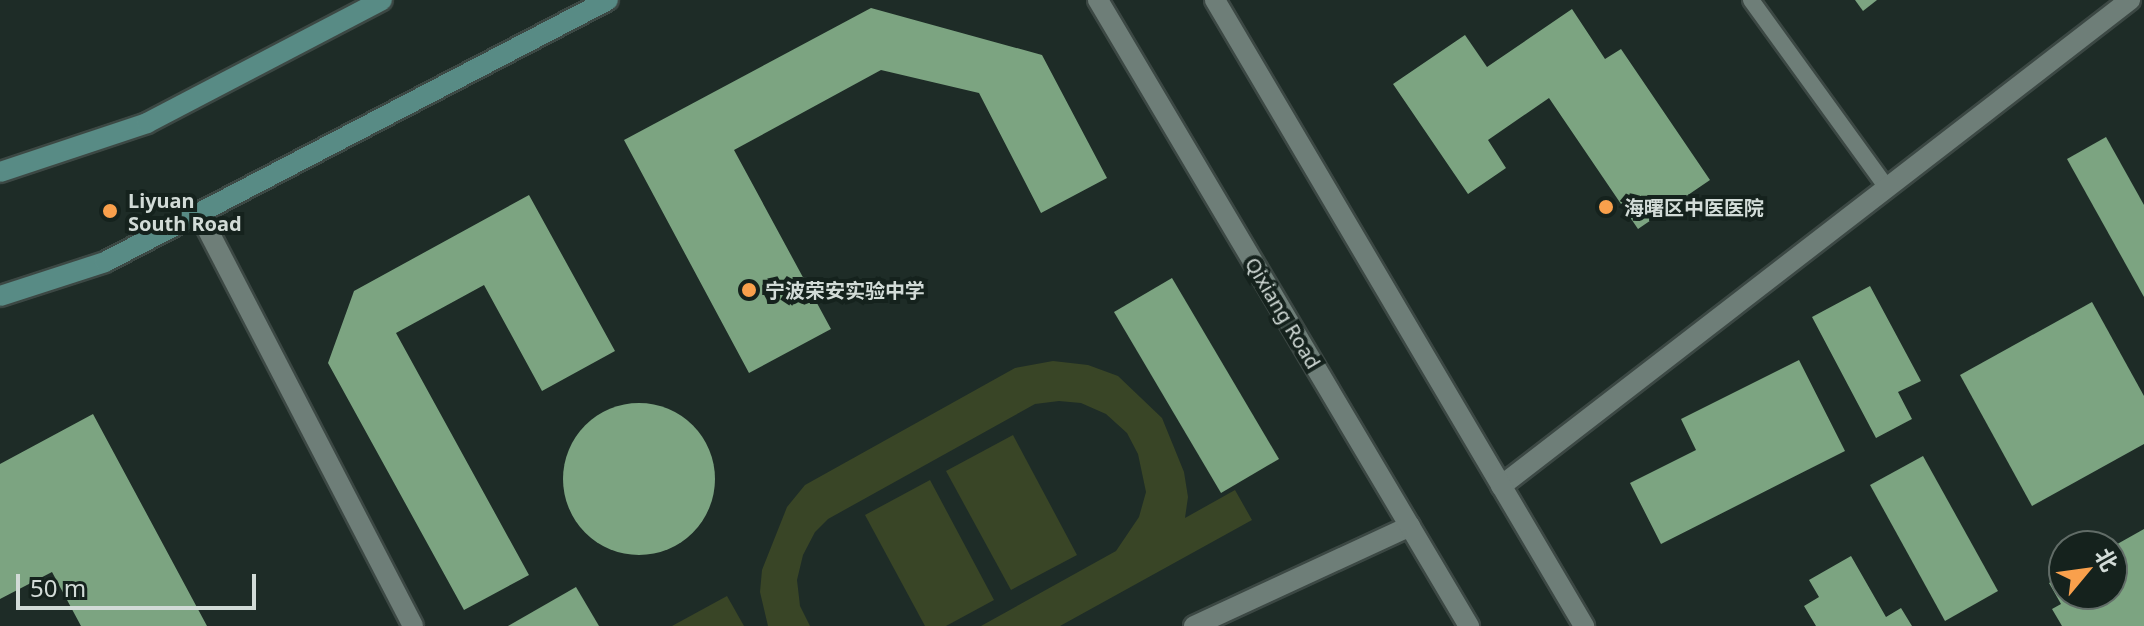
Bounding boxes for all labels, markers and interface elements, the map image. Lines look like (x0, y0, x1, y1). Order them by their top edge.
place label: Liyuan South Road (128, 188, 242, 235)
place label: 海曙区中医医院 (1624, 195, 1764, 219)
marker: 海曙区中医医院 (1595, 196, 1617, 218)
marker: Liyuan South Road (99, 200, 121, 222)
street label: Qixiang Road (1240, 253, 1326, 373)
place label: 宁波荣安实验中学 (765, 278, 925, 302)
marker: 宁波荣安实验中学 (740, 281, 758, 299)
north arrow (2048, 530, 2128, 610)
text: 北 (2089, 542, 2126, 576)
scale bar (20, 558, 260, 608)
text: 50 m (30, 571, 86, 604)

